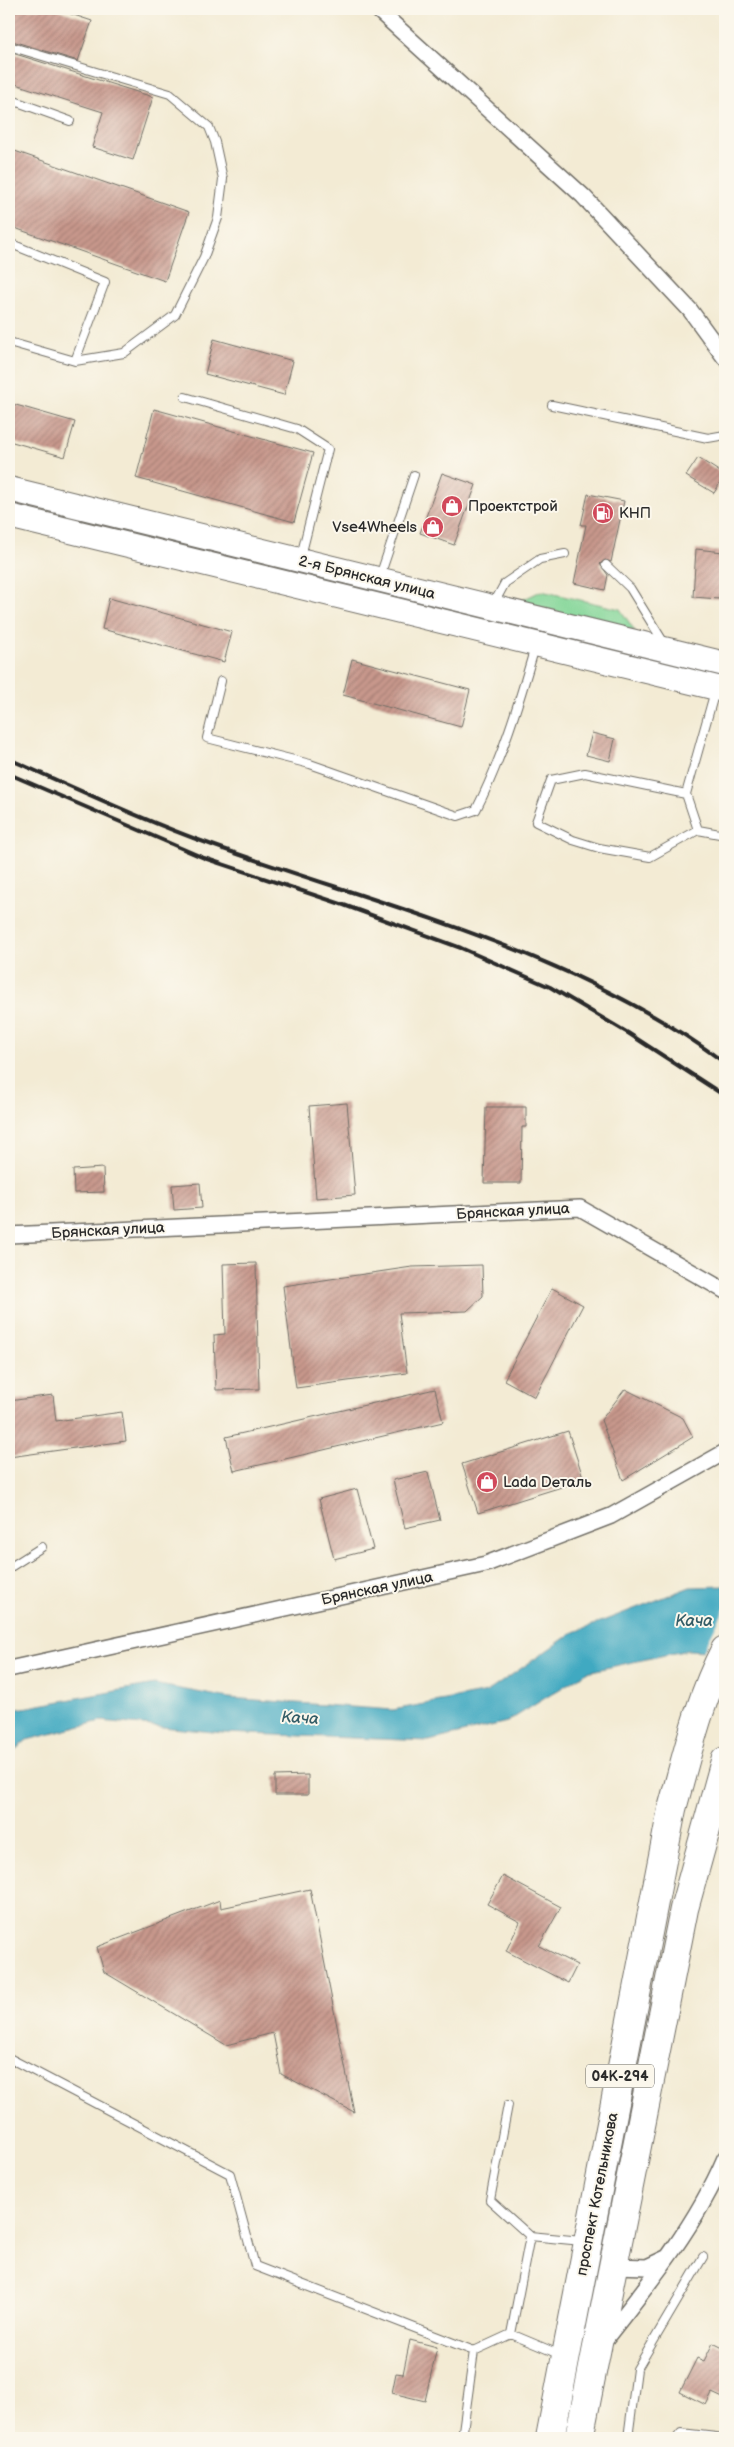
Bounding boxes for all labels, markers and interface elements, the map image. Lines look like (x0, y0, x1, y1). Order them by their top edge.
shop icon: Проектстрой (440, 494, 464, 518)
place label: Проектстрой (468, 497, 558, 516)
fuel station icon: КНП (591, 501, 615, 525)
place label: КНП (619, 504, 651, 523)
shop icon: Vse4Wheels (421, 515, 445, 539)
place label: Vse4Wheels (332, 518, 418, 537)
street label: 2-я Брянская улица (297, 551, 437, 604)
street label: Брянская улица (456, 1199, 570, 1224)
street label: Брянская улица (51, 1218, 165, 1243)
shop icon: Lada Dеталь (475, 1470, 499, 1494)
place label: Lada Dеталь (503, 1473, 592, 1492)
street label: Брянская улица (320, 1567, 435, 1610)
water label: Кача (675, 1612, 713, 1631)
water label: Кача (281, 1708, 319, 1729)
road number: 04К-294 (586, 2064, 654, 2088)
street label: проспект Котельникова (572, 2111, 623, 2277)

